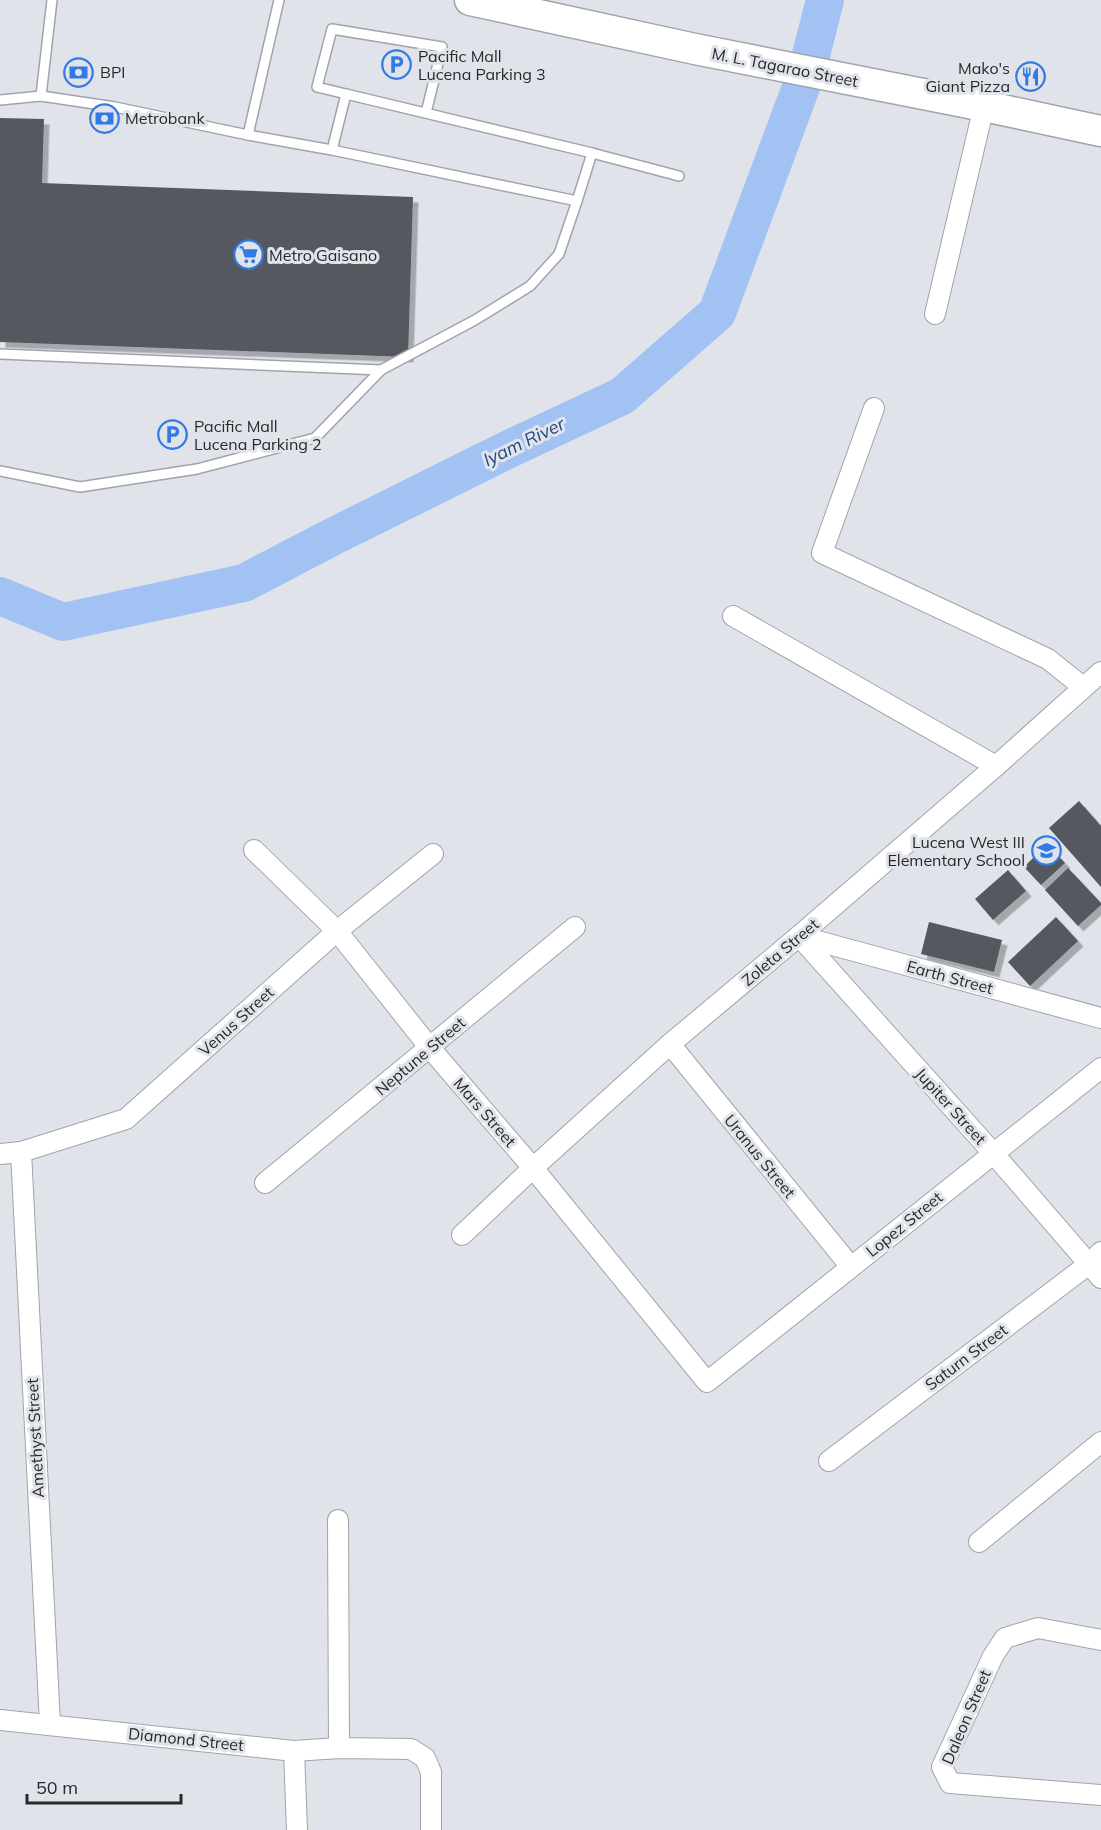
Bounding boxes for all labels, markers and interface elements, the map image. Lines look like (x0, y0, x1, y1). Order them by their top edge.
street label: M. L. Tagarao Street (710, 43, 860, 91)
place label: Pacific Mall Lucena Parking 3 (418, 46, 546, 84)
parking icon: Pacific Mall Lucena Parking 3 (381, 49, 413, 81)
bank icon: BPI (63, 56, 95, 88)
place label: Mako's Giant Pizza (925, 58, 1010, 96)
restaurant icon: Mako's Giant Pizza (1015, 61, 1047, 93)
place label: BPI (100, 62, 125, 82)
bank icon: Metrobank (88, 102, 120, 134)
place label: Metrobank (125, 108, 205, 128)
supermarket icon: Metro Gaisano (232, 239, 264, 271)
place label: Metro Gaisano (269, 245, 377, 265)
water label: Iyam River (479, 411, 570, 471)
place label: Pacific Mall Lucena Parking 2 (194, 416, 322, 454)
parking icon: Pacific Mall Lucena Parking 2 (157, 419, 189, 451)
place label: Lucena West III Elementary School (887, 832, 1025, 870)
school or university icon: Lucena West III Elementary School (1030, 835, 1062, 867)
street label: Zoleta Street (737, 914, 823, 990)
street label: Earth Street (905, 956, 996, 998)
street label: Venus Street (194, 982, 278, 1060)
street label: Neptune Street (371, 1012, 469, 1100)
street label: Jupiter Street (911, 1064, 991, 1149)
street label: Mars Street (449, 1073, 521, 1151)
street label: Uranus Street (720, 1110, 800, 1202)
street label: Lopez Street (862, 1187, 947, 1261)
street label: Saturn Street (921, 1319, 1011, 1394)
street label: Amethyst Street (22, 1377, 48, 1498)
street label: Daleon Street (937, 1666, 995, 1767)
street label: Diamond Street (127, 1723, 245, 1755)
scale bar (27, 1767, 182, 1805)
text: 50 m (36, 1776, 78, 1799)

